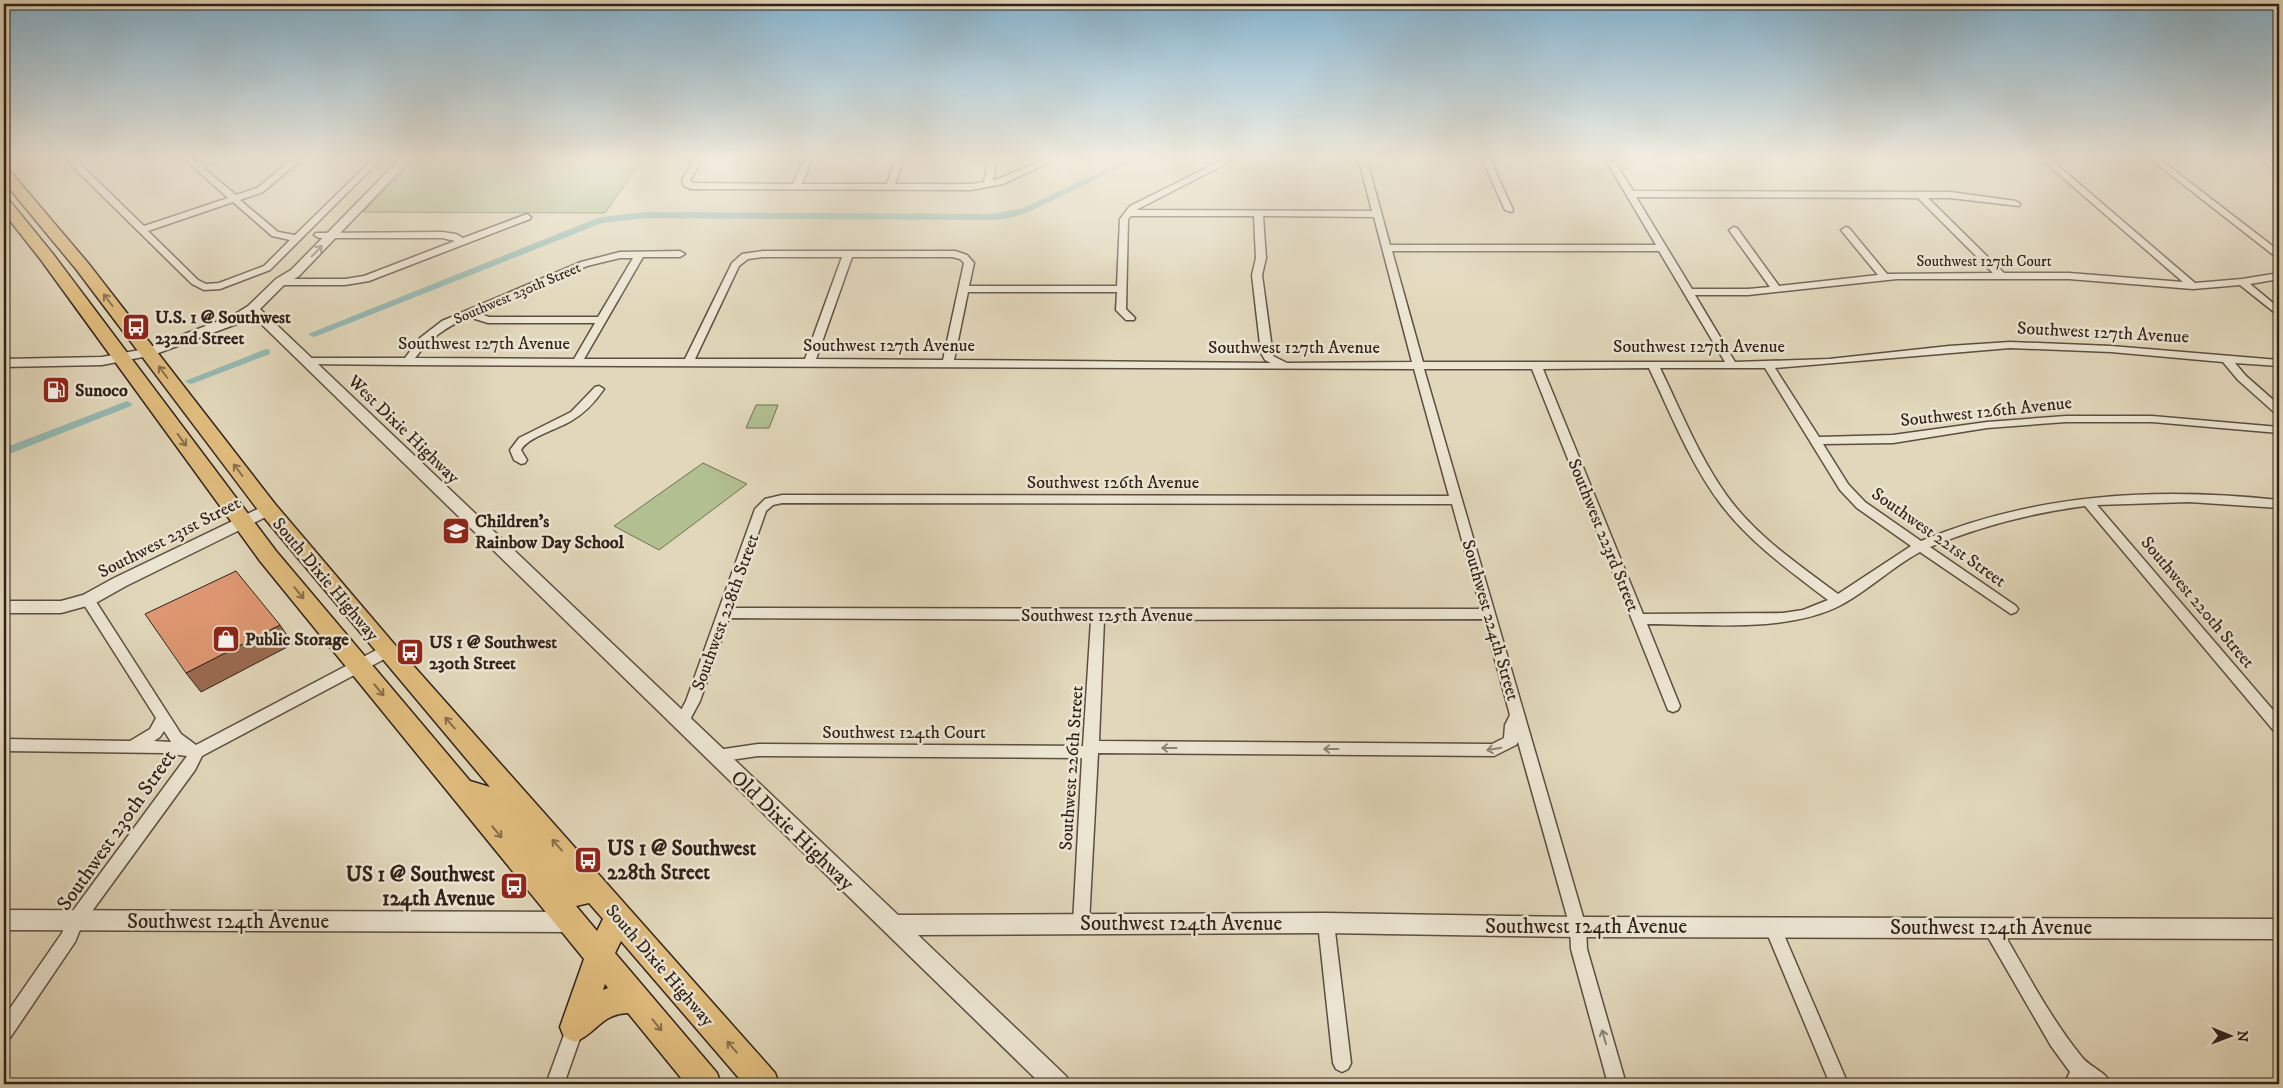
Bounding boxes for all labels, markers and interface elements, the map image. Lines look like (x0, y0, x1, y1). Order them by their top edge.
one-way arrow (311, 245, 323, 257)
street label: Southwest 127th Court (1917, 252, 2052, 271)
street label: Southwest 230th Street (451, 258, 584, 329)
one-way arrow (102, 294, 113, 307)
place label: U.S. 1 @ Southwest 232nd Street (155, 307, 291, 350)
bus stop icon: U.S. 1 @ Southwest 232nd Street (121, 312, 151, 342)
street label: Southwest 127th Avenue (2016, 318, 2189, 348)
street label: Southwest 127th Avenue (398, 333, 570, 355)
street label: Southwest 127th Avenue (803, 335, 975, 357)
street label: Southwest 127th Avenue (1613, 336, 1785, 358)
street label: Southwest 127th Avenue (1208, 337, 1380, 359)
one-way arrow (157, 366, 168, 379)
street label: West Dixie Highway (342, 370, 464, 489)
fuel station icon: Sunoco (41, 375, 71, 405)
place label: Sunoco (75, 380, 128, 402)
street label: Southwest 126th Avenue (1899, 392, 2073, 432)
one-way arrow (176, 433, 187, 446)
street label: Southwest 223rd Street (1562, 456, 1644, 615)
one-way arrow (233, 463, 243, 477)
street label: Southwest 126th Avenue (1027, 472, 1199, 494)
street label: Southwest 221st Street (1867, 483, 2010, 593)
street label: Southwest 231st Street (95, 492, 245, 583)
place label: Children's Rainbow Day School (475, 511, 625, 554)
street label: South Dixie Highway (267, 513, 384, 646)
school or university icon: Children's Rainbow Day School (441, 516, 471, 546)
street label: Southwest 228th Street (687, 531, 765, 694)
street label: Southwest 220th Street (2136, 532, 2259, 673)
street label: Southwest 224th Street (1457, 537, 1524, 703)
one-way arrow (293, 586, 304, 599)
street label: Southwest 125th Avenue (1021, 605, 1193, 627)
shop icon: Public Storage (211, 624, 241, 654)
place label: Public Storage (245, 629, 349, 651)
place label: US 1 @ Southwest 230th Street (429, 632, 557, 675)
bus stop icon: US 1 @ Southwest 230th Street (395, 637, 425, 667)
one-way arrow (373, 683, 384, 696)
street label: Southwest 226th Street (1055, 685, 1089, 851)
one-way arrow (445, 717, 456, 730)
street label: Southwest 124th Court (822, 722, 986, 744)
one-way arrow (1161, 743, 1178, 753)
one-way arrow (1324, 744, 1340, 754)
one-way arrow (1486, 744, 1502, 754)
street label: Southwest 230th Street (51, 745, 182, 916)
street label: Old Dixie Highway (725, 765, 860, 897)
one-way arrow (492, 825, 503, 838)
place label: US 1 @ Southwest 228th Street (607, 836, 756, 886)
one-way arrow (551, 839, 562, 852)
bus stop icon: US 1 @ Southwest 228th Street (573, 845, 603, 875)
place label: US 1 @ Southwest 124th Avenue (346, 862, 495, 912)
bus stop icon: US 1 @ Southwest 124th Avenue (499, 871, 529, 901)
street label: South Dixie Highway (600, 900, 718, 1031)
street label: Southwest 124th Avenue (127, 909, 329, 935)
street label: Southwest 124th Avenue (1080, 911, 1282, 937)
street label: Southwest 124th Avenue (1485, 914, 1687, 940)
street label: Southwest 124th Avenue (1890, 915, 2092, 941)
north arrow (2206, 1010, 2256, 1060)
one-way arrow (651, 1018, 662, 1031)
one-way arrow (1598, 1030, 1608, 1046)
text: N (2233, 1030, 2251, 1043)
one-way arrow (726, 1041, 738, 1054)

